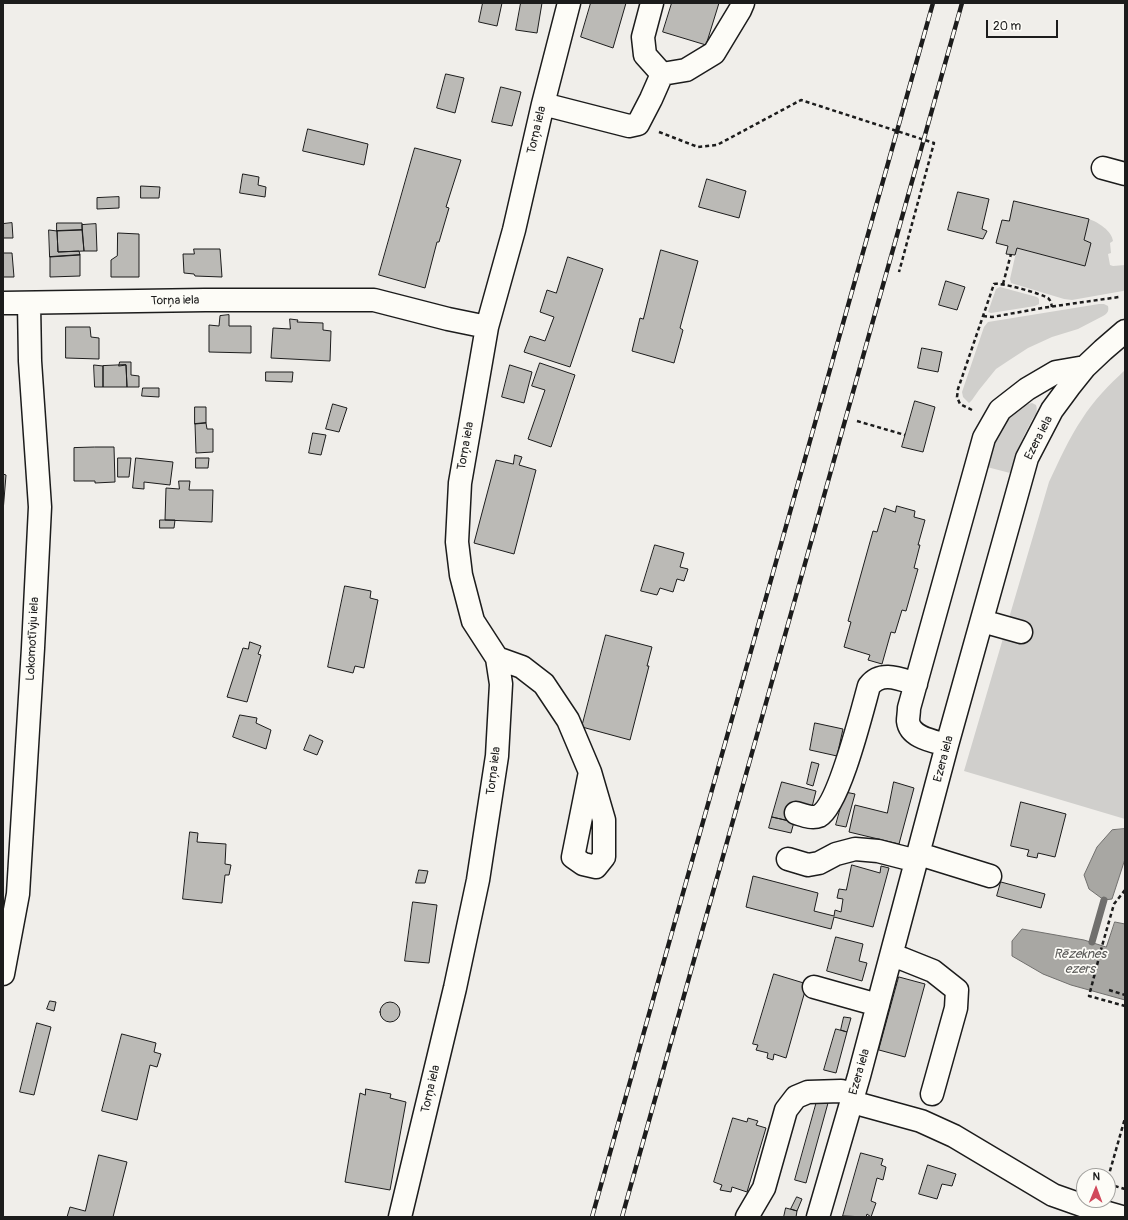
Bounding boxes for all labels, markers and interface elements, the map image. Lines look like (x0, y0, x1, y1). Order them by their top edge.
scale bar (988, 12, 1060, 38)
text: 20 m (993, 19, 1021, 34)
street label: Torņa iela (525, 105, 549, 155)
street label: Torņa iela (151, 293, 199, 309)
street label: Ezera iela (1022, 414, 1056, 462)
street label: Torņa iela (455, 421, 477, 471)
street label: Lokomotīvju iela (24, 597, 42, 681)
street label: Ezera iela (931, 734, 957, 784)
street label: Torņa iela (484, 746, 504, 796)
water label: Rēzeknes ezers (1054, 947, 1106, 978)
street label: Ezera iela (847, 1047, 873, 1097)
street label: Torņa iela (419, 1064, 443, 1114)
north arrow (1076, 1168, 1116, 1208)
text: N (1092, 1170, 1100, 1183)

